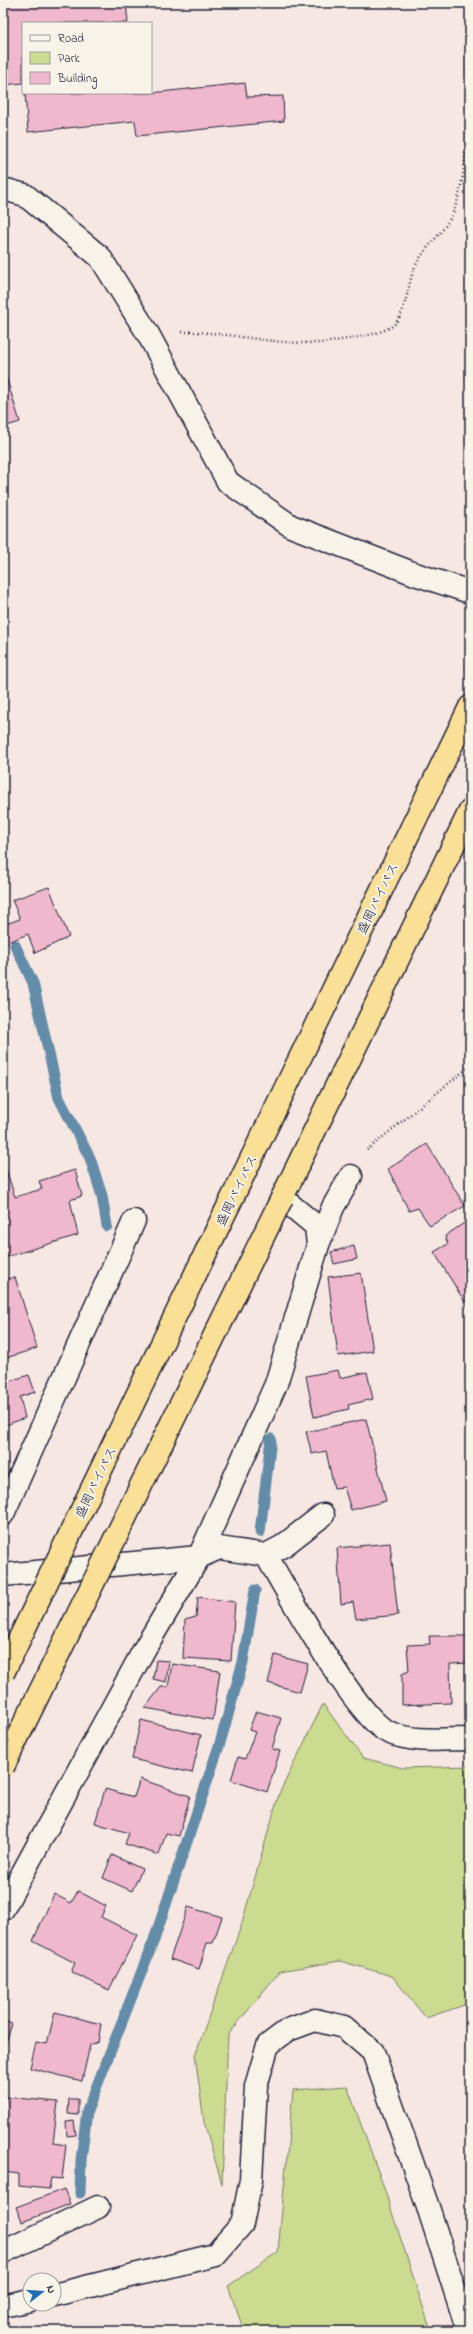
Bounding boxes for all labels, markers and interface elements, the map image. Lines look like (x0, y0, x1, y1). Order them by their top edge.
legend (22, 22, 152, 94)
text: Road (58, 30, 84, 48)
text: Park (58, 50, 80, 68)
text: Building (57, 70, 97, 89)
street label: 盛岡バイパス (353, 860, 404, 938)
street label: 盛岡バイパス (212, 1152, 263, 1230)
street label: 盛岡バイパス (71, 1444, 122, 1522)
north arrow (22, 2272, 62, 2312)
text: N (42, 2283, 59, 2295)

